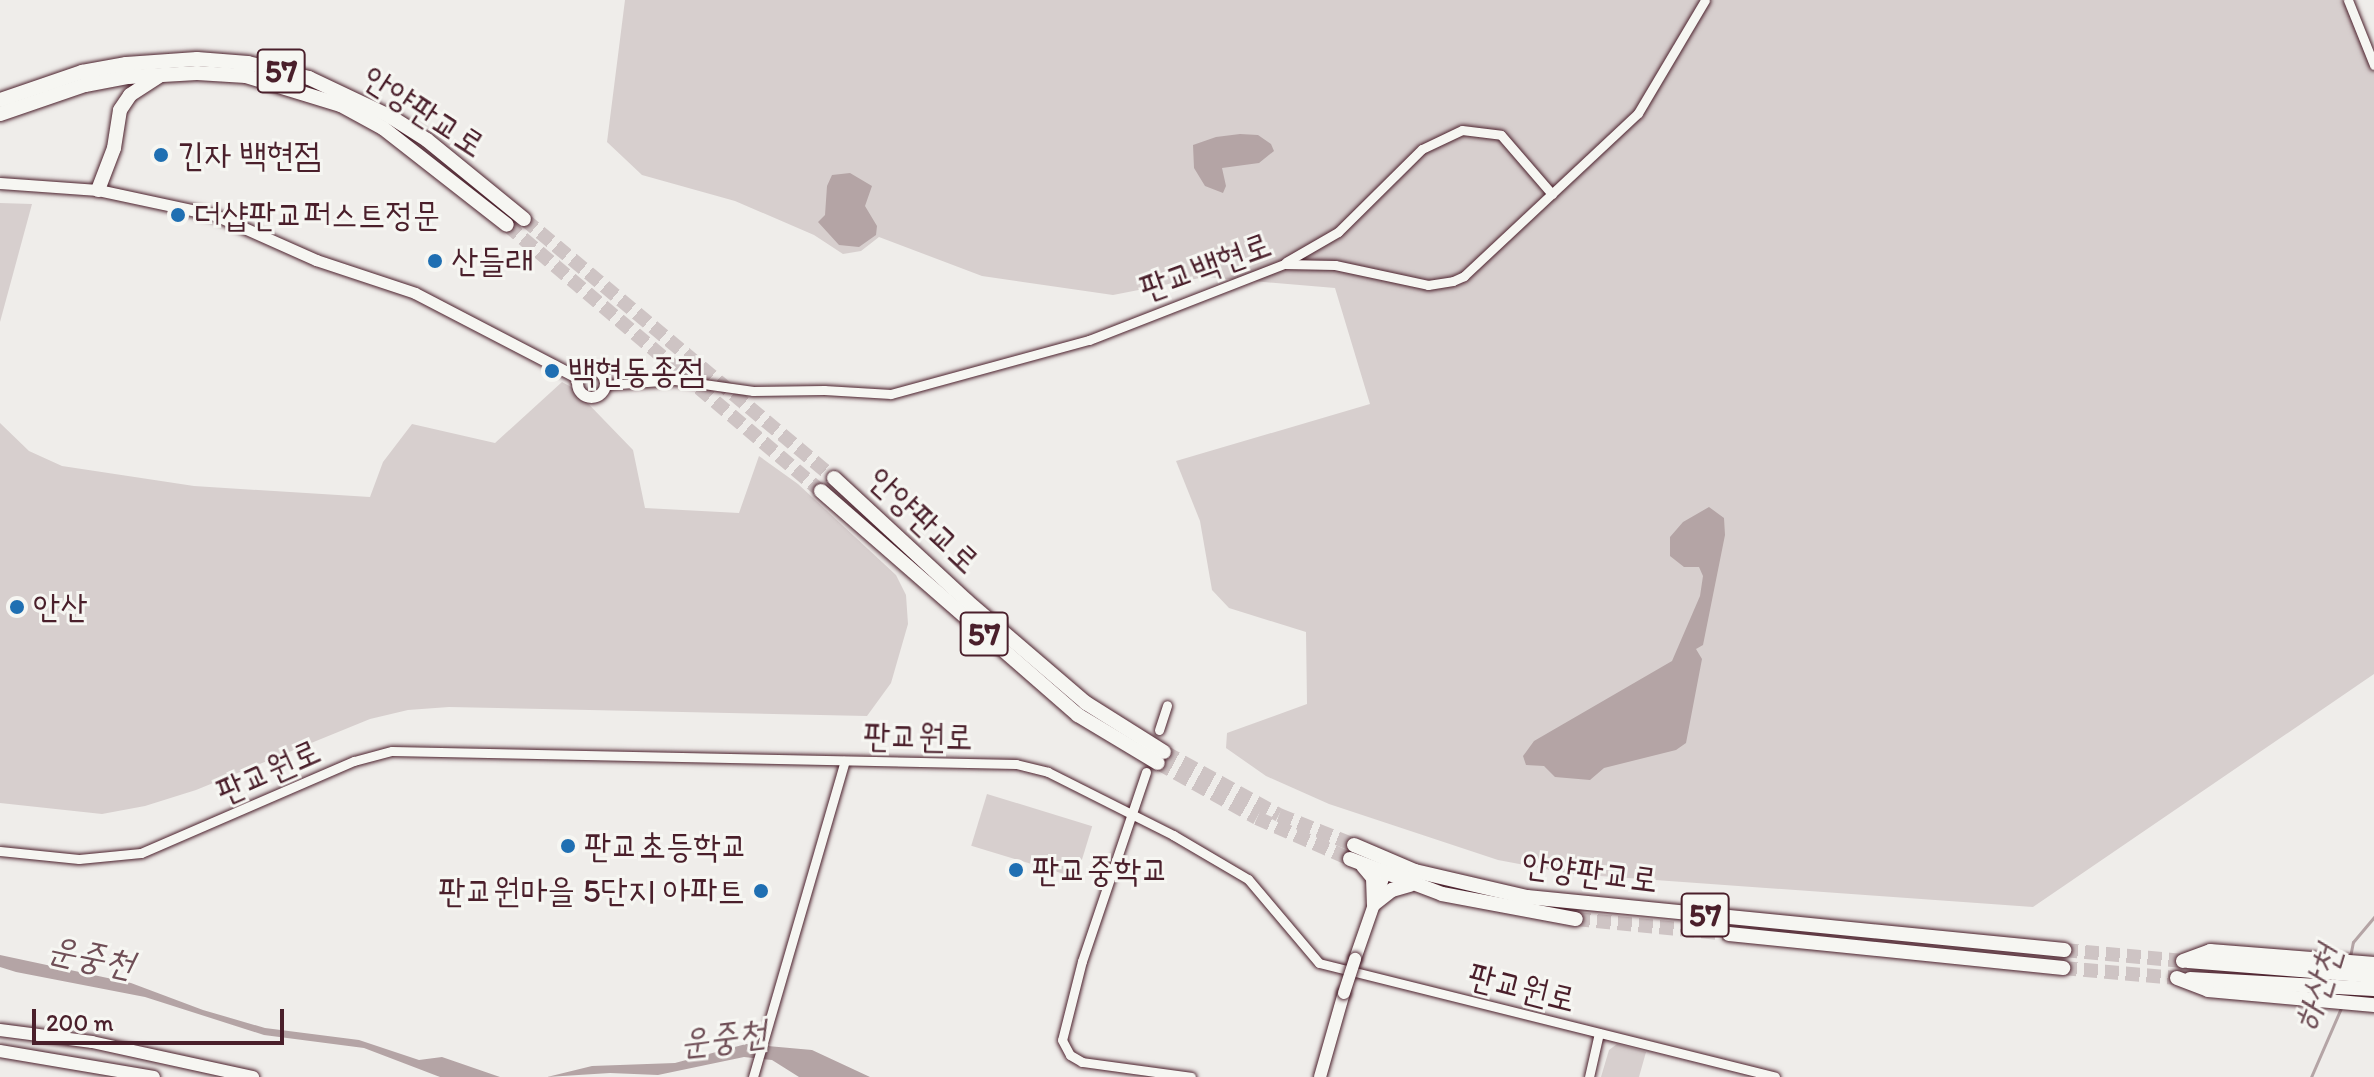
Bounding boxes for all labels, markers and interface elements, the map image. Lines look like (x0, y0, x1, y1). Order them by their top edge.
road number: 57 (255, 43, 307, 99)
street label: 안양판교로 (356, 57, 492, 165)
place label: 긴자 백현점 (177, 135, 321, 175)
marker: 긴자 백현점 (152, 146, 170, 164)
place label: 더샵판교퍼스트정문 (194, 195, 440, 235)
marker: 더샵판교퍼스트정문 (169, 206, 187, 224)
street label: 판교백현로 (1134, 223, 1276, 309)
place label: 산들래 (451, 241, 533, 281)
marker: 산들래 (426, 252, 444, 270)
place label: 백현동종점 (568, 351, 705, 391)
marker: 백현동종점 (543, 362, 561, 380)
street label: 안양판교로 (860, 458, 988, 582)
place label: 안산 (33, 587, 88, 627)
marker: 안산 (8, 598, 26, 616)
road number: 57 (958, 606, 1010, 662)
street label: 판교원로 (863, 715, 973, 757)
street label: 판교원로 (210, 730, 326, 812)
place label: 판교초등학교 (584, 826, 748, 866)
marker: 판교초등학교 (559, 837, 577, 855)
street label: 안양판교로 (1520, 843, 1660, 901)
place label: 판교중학교 (1032, 850, 1169, 890)
marker: 판교중학교 (1007, 861, 1025, 879)
place label: 판교원마을 5단지 아파트 (438, 871, 745, 911)
marker: 판교원마을 5단지 아파트 (752, 882, 770, 900)
road number: 57 (1679, 887, 1731, 943)
water label: 운중천 (44, 926, 138, 986)
water label: 하산천 (2284, 940, 2350, 1036)
street label: 판교원로 (1464, 954, 1580, 1020)
scale bar (36, 993, 288, 1043)
text: 200 m (46, 1008, 114, 1037)
water label: 운중천 (677, 1010, 769, 1064)

